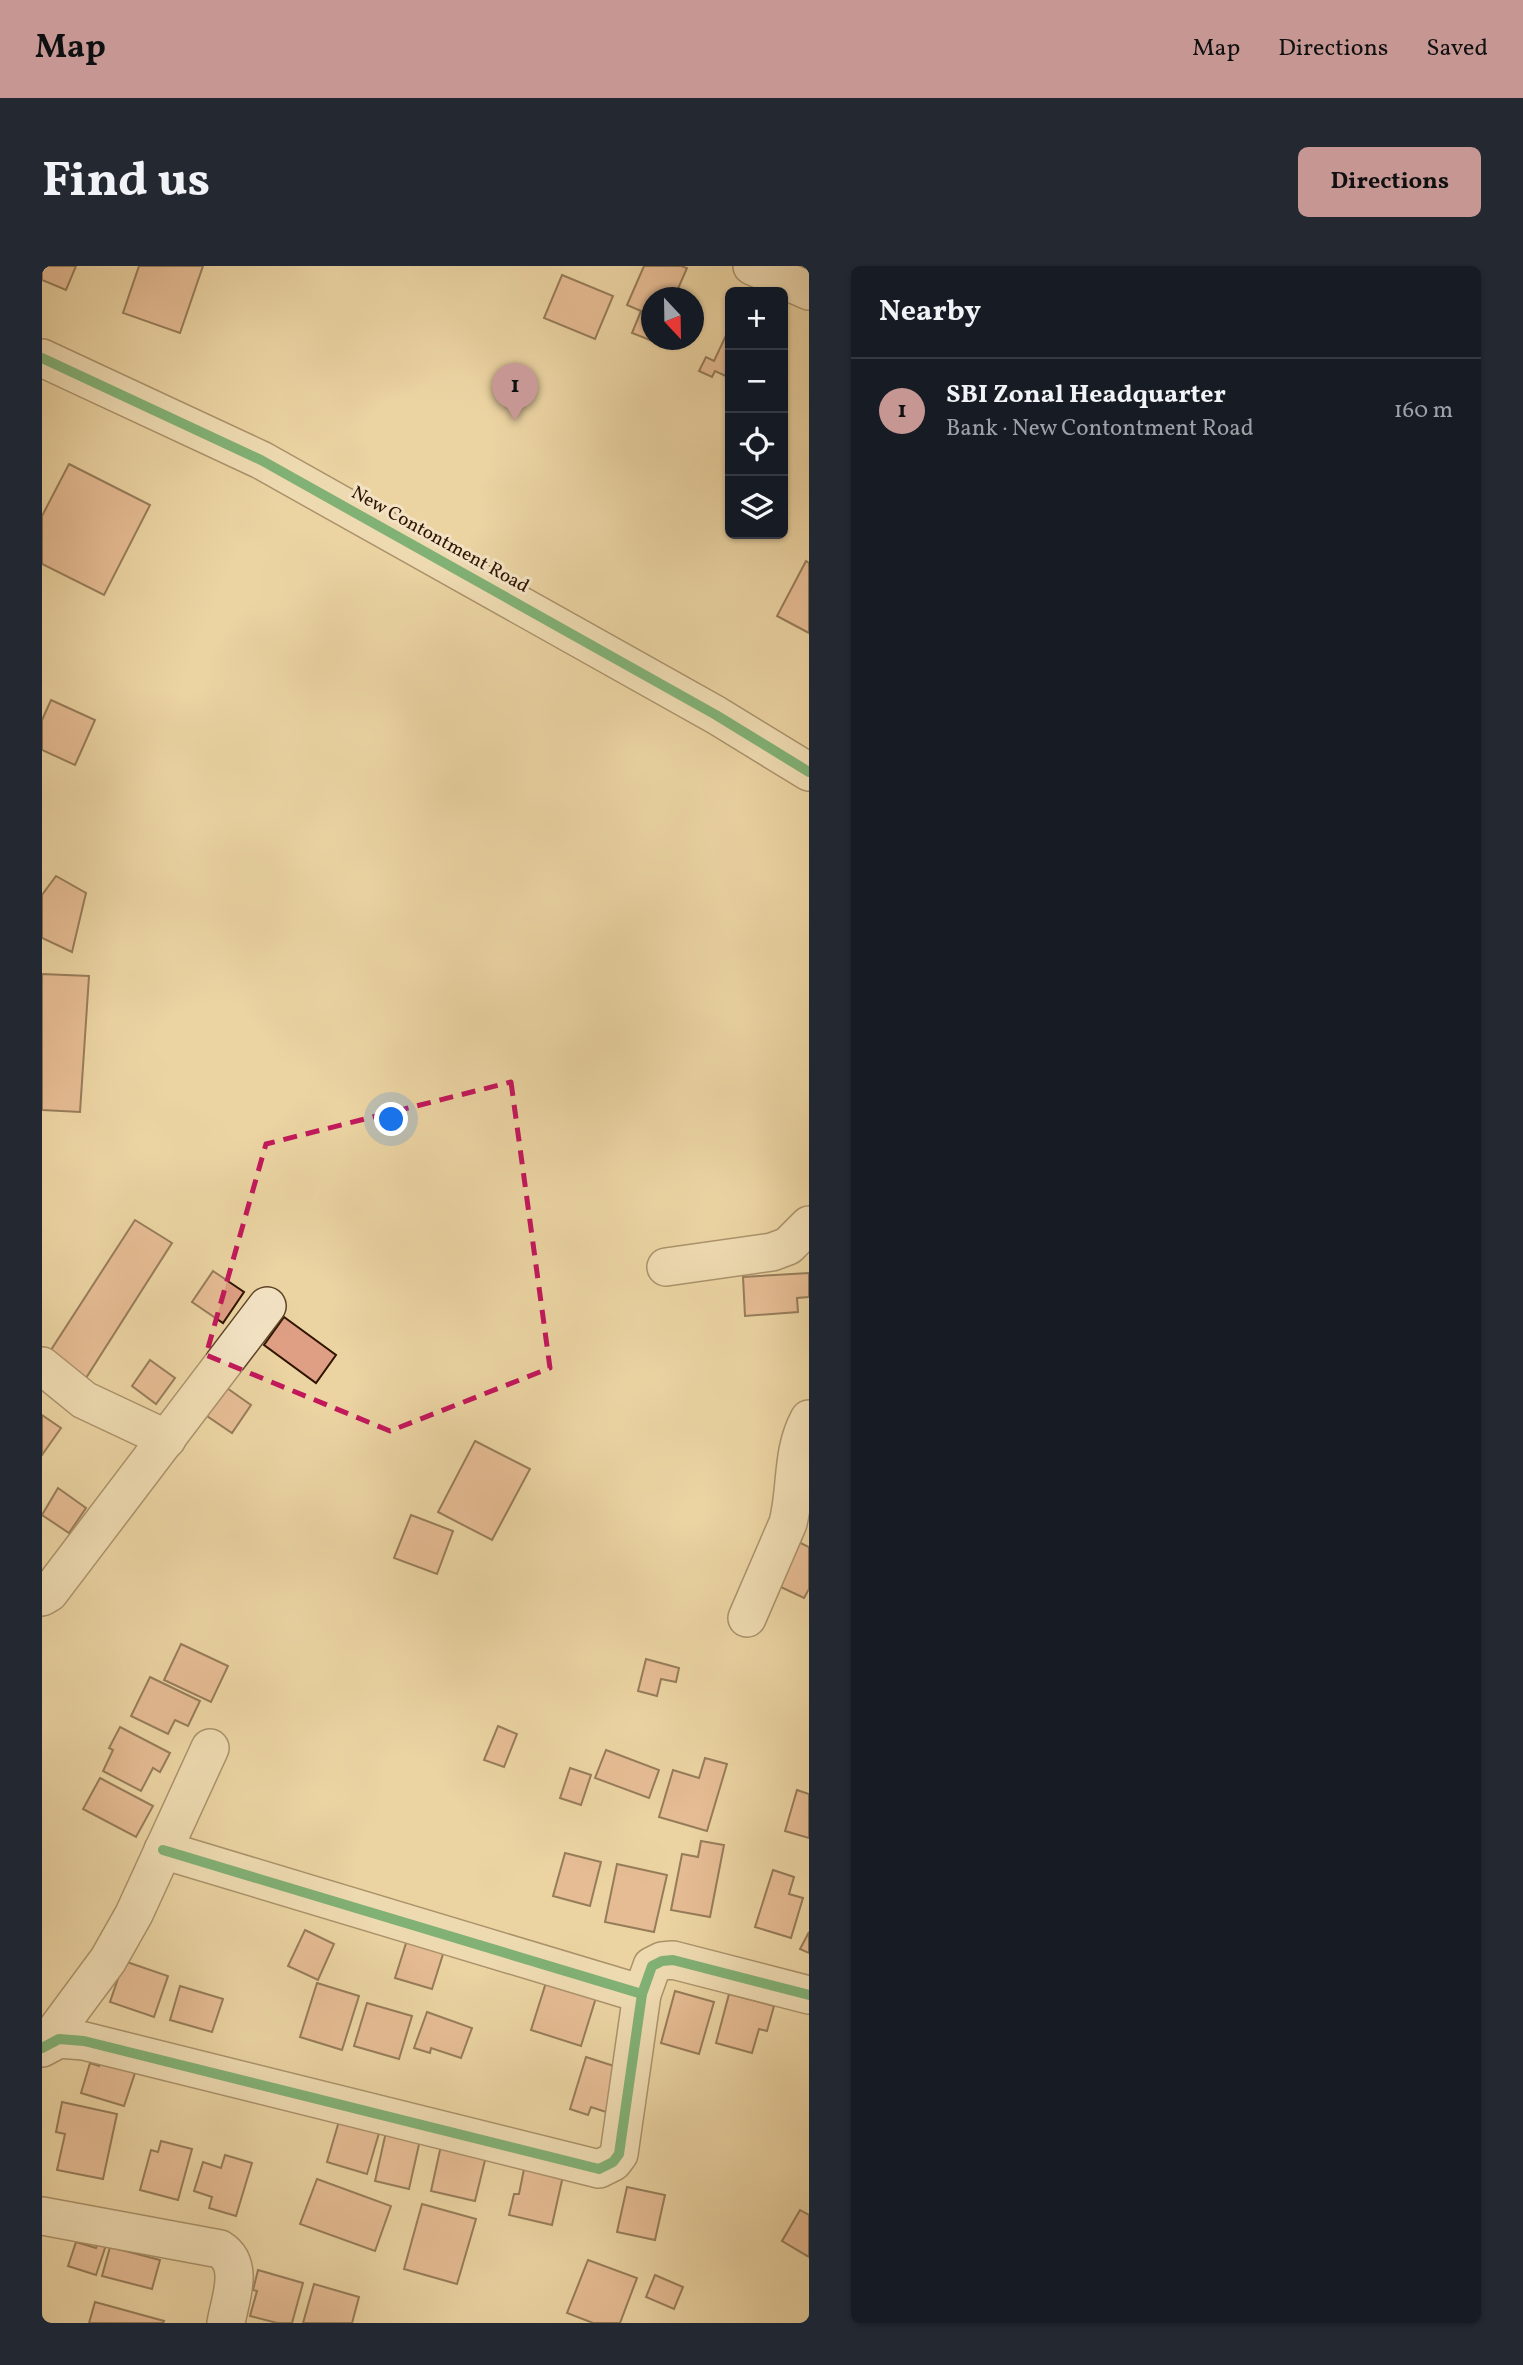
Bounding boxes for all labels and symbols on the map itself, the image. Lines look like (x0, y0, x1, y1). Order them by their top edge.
north arrow (641, 287, 704, 350)
pin: 1 (492, 363, 538, 421)
street label: New Contontment Road (346, 480, 534, 600)
your location (374, 1102, 408, 1136)

